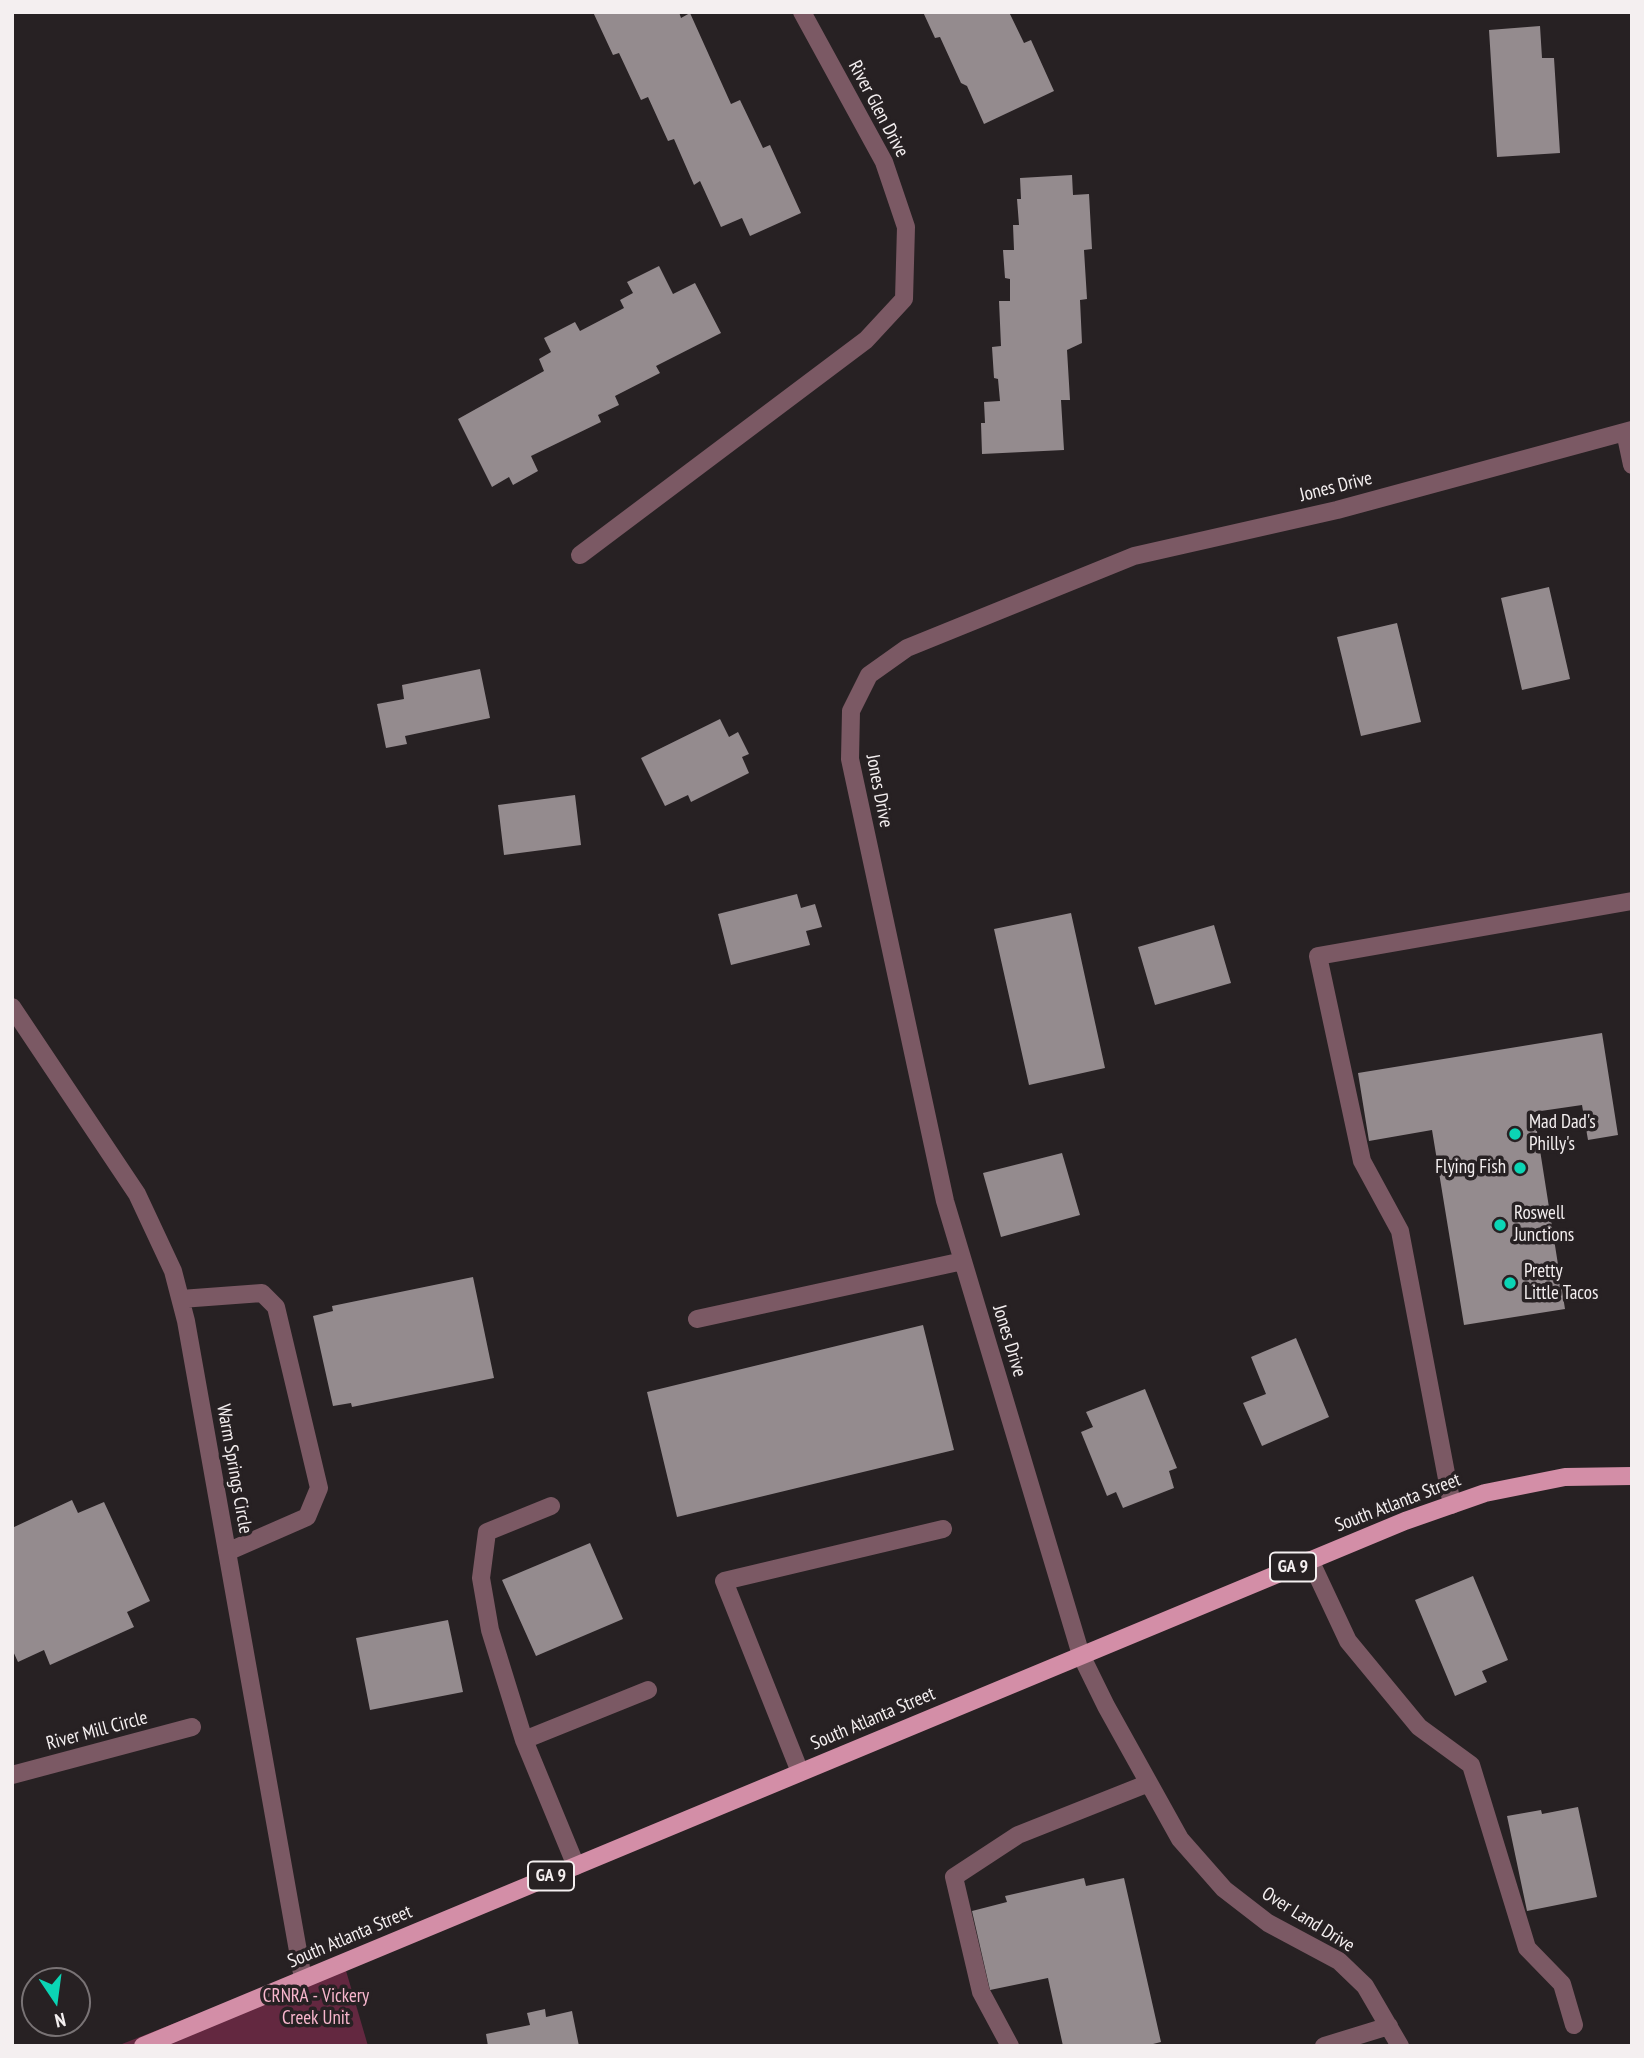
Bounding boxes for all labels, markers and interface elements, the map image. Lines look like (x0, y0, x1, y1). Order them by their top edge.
street label: River Glen Drive (843, 57, 913, 161)
street label: Jones Drive (1297, 467, 1375, 507)
street label: Jones Drive (861, 753, 897, 829)
place label: Mad Dad's Philly's (1529, 1112, 1596, 1156)
marker: Mad Dad's Philly's (1507, 1126, 1523, 1142)
place label: Flying Fish (1435, 1157, 1506, 1179)
marker: Flying Fish (1512, 1160, 1528, 1176)
place label: Roswell Junctions (1514, 1203, 1574, 1247)
marker: Roswell Junctions (1492, 1217, 1508, 1233)
place label: Pretty Little Tacos (1524, 1261, 1598, 1305)
marker: Pretty Little Tacos (1502, 1275, 1518, 1291)
street label: Jones Drive (987, 1302, 1031, 1380)
street label: Warm Springs Circle (211, 1402, 257, 1536)
street label: South Atlanta Street (1332, 1469, 1464, 1537)
road number: GA 9 (1270, 1552, 1316, 1582)
street label: South Atlanta Street (807, 1683, 939, 1755)
street label: River Mill Circle (44, 1707, 150, 1755)
road number: GA 9 (528, 1862, 574, 1890)
street label: Over Land Drive (1257, 1883, 1359, 1957)
street label: South Atlanta Street (284, 1901, 416, 1973)
north arrow (21, 1967, 91, 2037)
park label: CRNRA - Vickery Creek Unit (263, 1986, 369, 2030)
text: N (53, 2008, 68, 2033)

